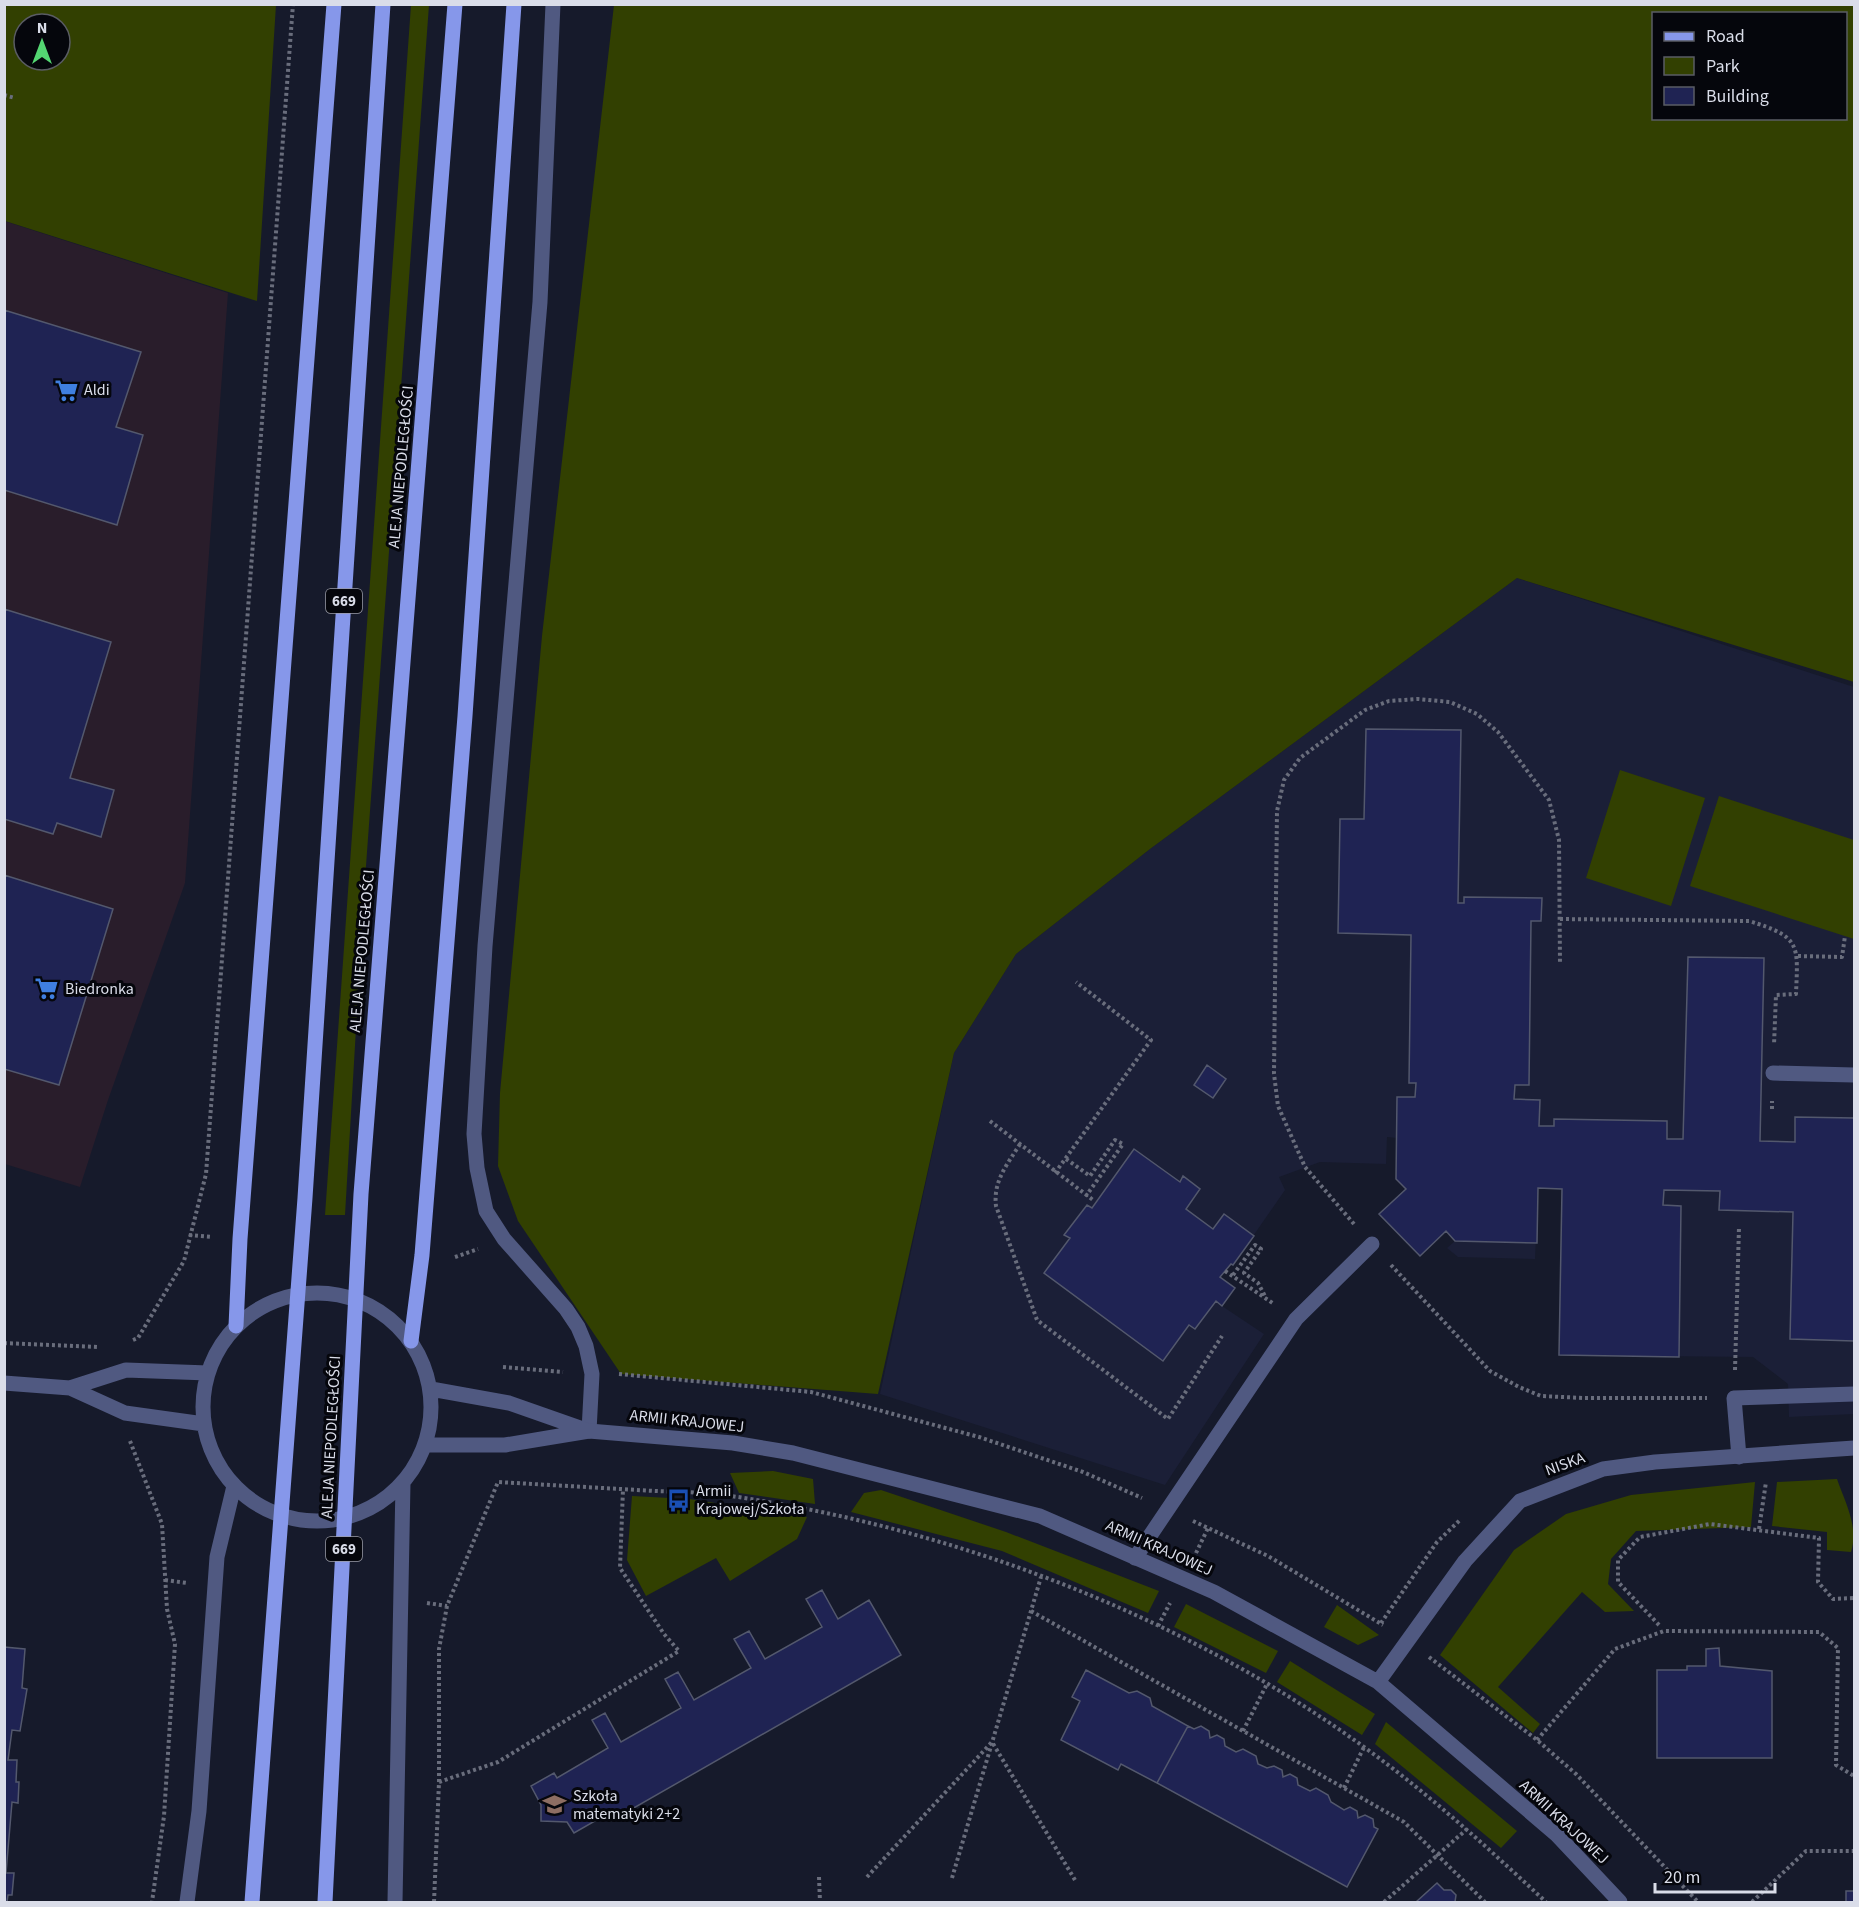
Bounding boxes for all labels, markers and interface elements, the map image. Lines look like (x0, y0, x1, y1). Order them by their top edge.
north arrow (12, 12, 72, 72)
legend (1652, 12, 1847, 120)
text: N (37, 17, 47, 39)
text: Road (1706, 24, 1745, 49)
text: Park (1706, 54, 1740, 79)
text: Building (1706, 84, 1769, 109)
supermarket icon: Aldi (53, 377, 79, 403)
place label: Aldi (84, 379, 110, 401)
street label: ALEJA NIEPODLEGŁOŚCI (383, 385, 419, 549)
road number: 669 (326, 589, 362, 613)
street label: ALEJA NIEPODLEGŁOŚCI (344, 869, 380, 1033)
supermarket icon: Biedronka (34, 976, 60, 1002)
place label: Biedronka (65, 978, 134, 1000)
street label: ALEJA NIEPODLEGŁOŚCI (316, 1355, 346, 1519)
street label: ARMII KRAJOWEJ (629, 1404, 745, 1438)
street label: NISKA (1542, 1447, 1588, 1481)
place label: Armii Krajowej/Szkoła (696, 1480, 804, 1520)
bus stop icon: Armii Krajowej/Szkoła (665, 1487, 691, 1513)
street label: ARMII KRAJOWEJ (1102, 1515, 1216, 1581)
road number: 669 (326, 1537, 362, 1561)
street label: ARMII KRAJOWEJ (1514, 1775, 1614, 1869)
place label: Szkoła matematyki 2+2 (573, 1785, 680, 1825)
school or university icon: Szkoła matematyki 2+2 (542, 1792, 568, 1818)
scale bar (1655, 1856, 1775, 1894)
text: 20 m (1664, 1865, 1700, 1890)

